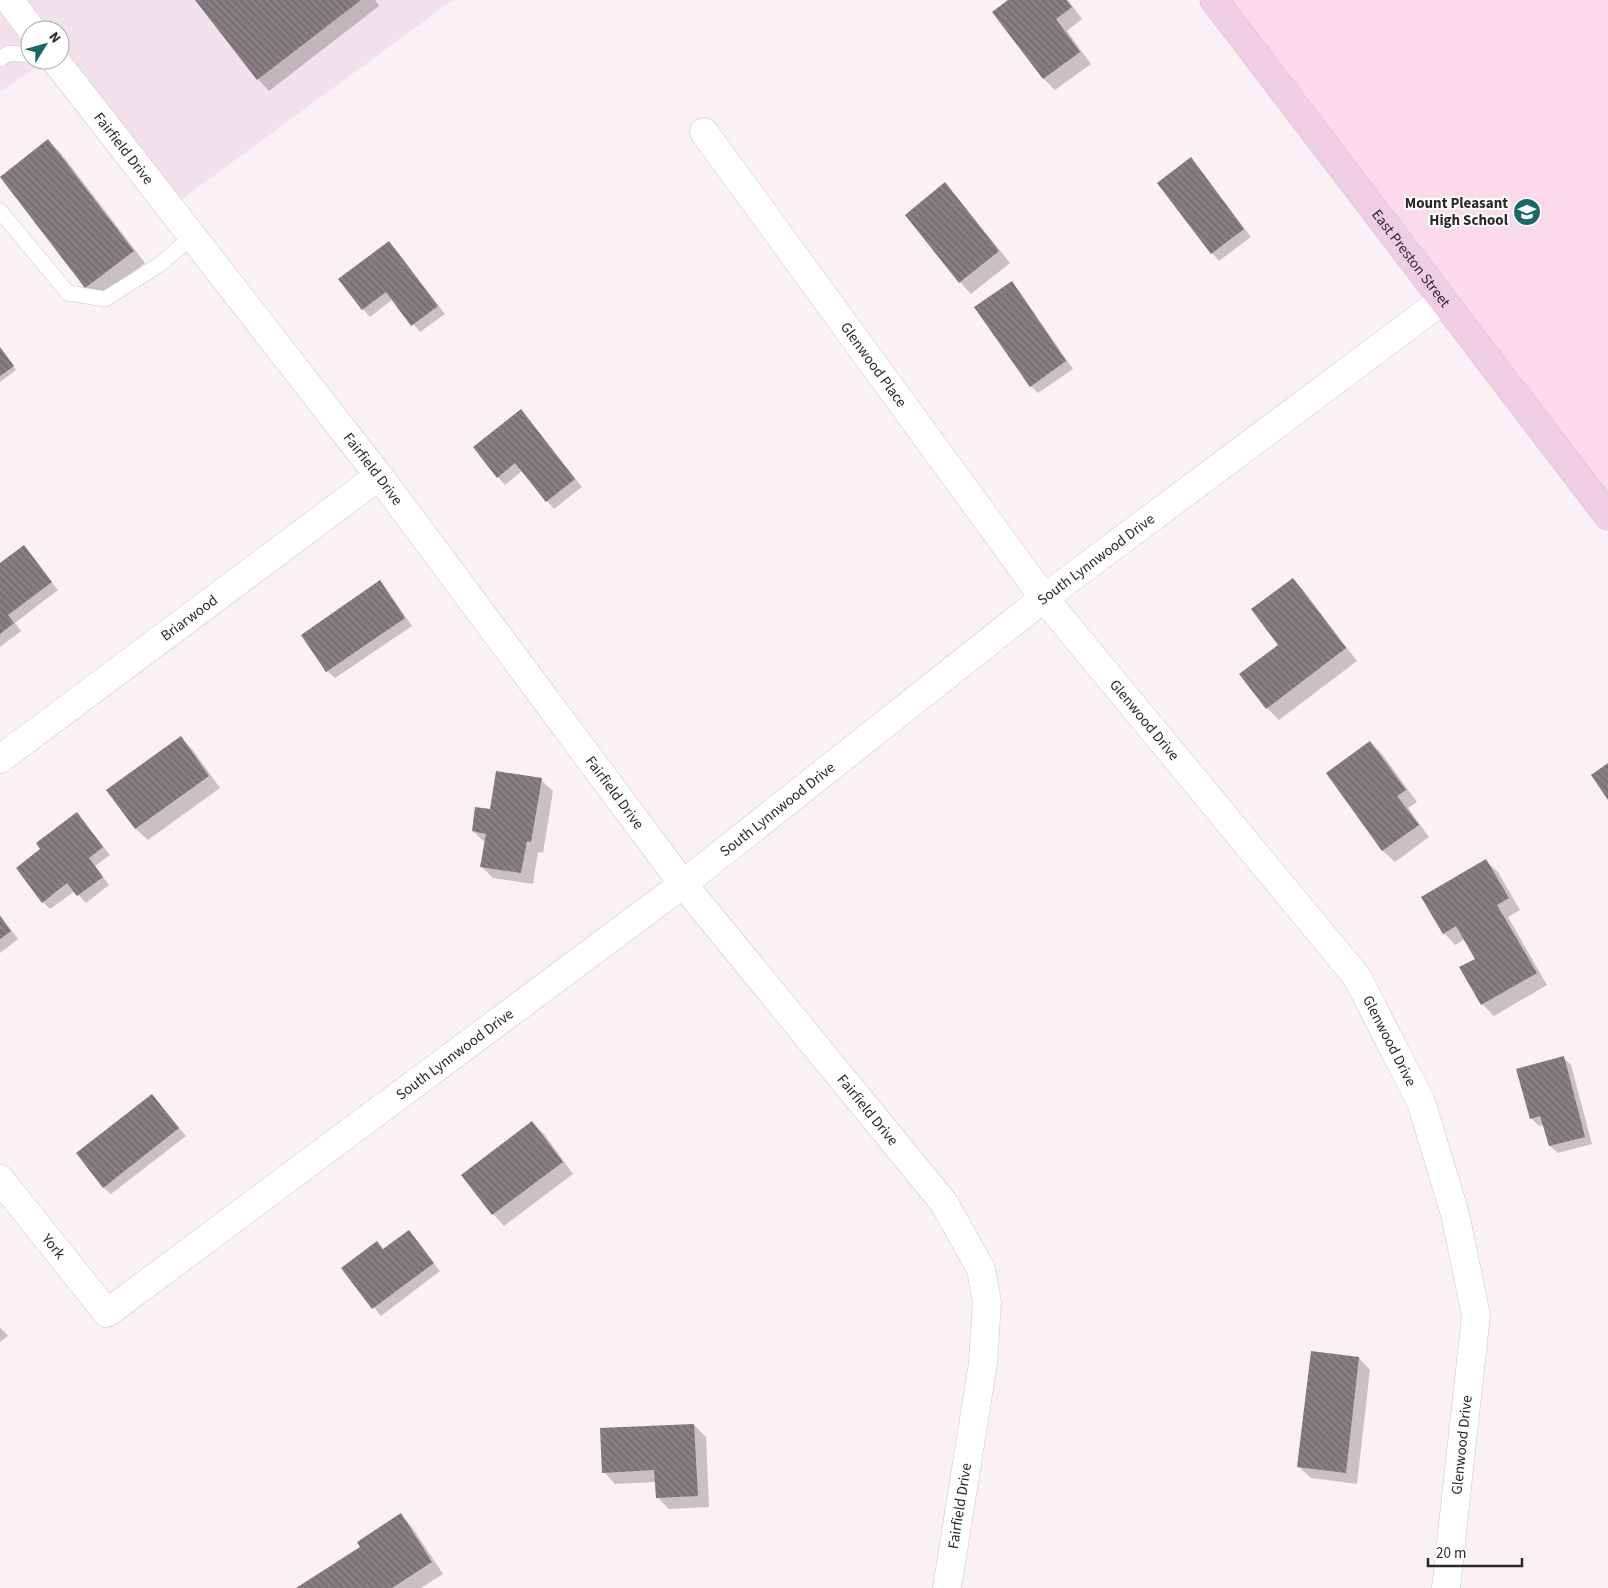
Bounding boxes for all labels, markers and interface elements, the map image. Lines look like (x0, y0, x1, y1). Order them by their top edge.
north arrow (20, 20, 70, 70)
text: N (44, 28, 65, 48)
street label: Fairfield Drive (89, 108, 159, 189)
place label: Mount Pleasant High School (1405, 193, 1509, 231)
school or university icon: Mount Pleasant High School (1512, 197, 1542, 227)
street label: East Preston Street (1367, 205, 1456, 312)
street label: Glenwood Place (836, 318, 912, 412)
street label: Fairfield Drive (338, 428, 408, 510)
street label: South Lynnwood Drive (1033, 508, 1159, 610)
street label: Briarwood (156, 590, 222, 646)
street label: Glenwood Drive (1105, 675, 1185, 765)
street label: Fairfield Drive (581, 751, 649, 834)
street label: South Lynnwood Drive (715, 757, 839, 862)
street label: Glenwood Drive (1358, 992, 1422, 1090)
street label: South Lynnwood Drive (392, 1003, 518, 1105)
street label: Fairfield Drive (832, 1070, 903, 1150)
street label: York (36, 1228, 71, 1264)
street label: Glenwood Drive (1446, 1394, 1478, 1496)
street label: Fairfield Drive (943, 1462, 977, 1550)
scale bar (1428, 1536, 1522, 1568)
text: 20 m (1436, 1543, 1466, 1564)

